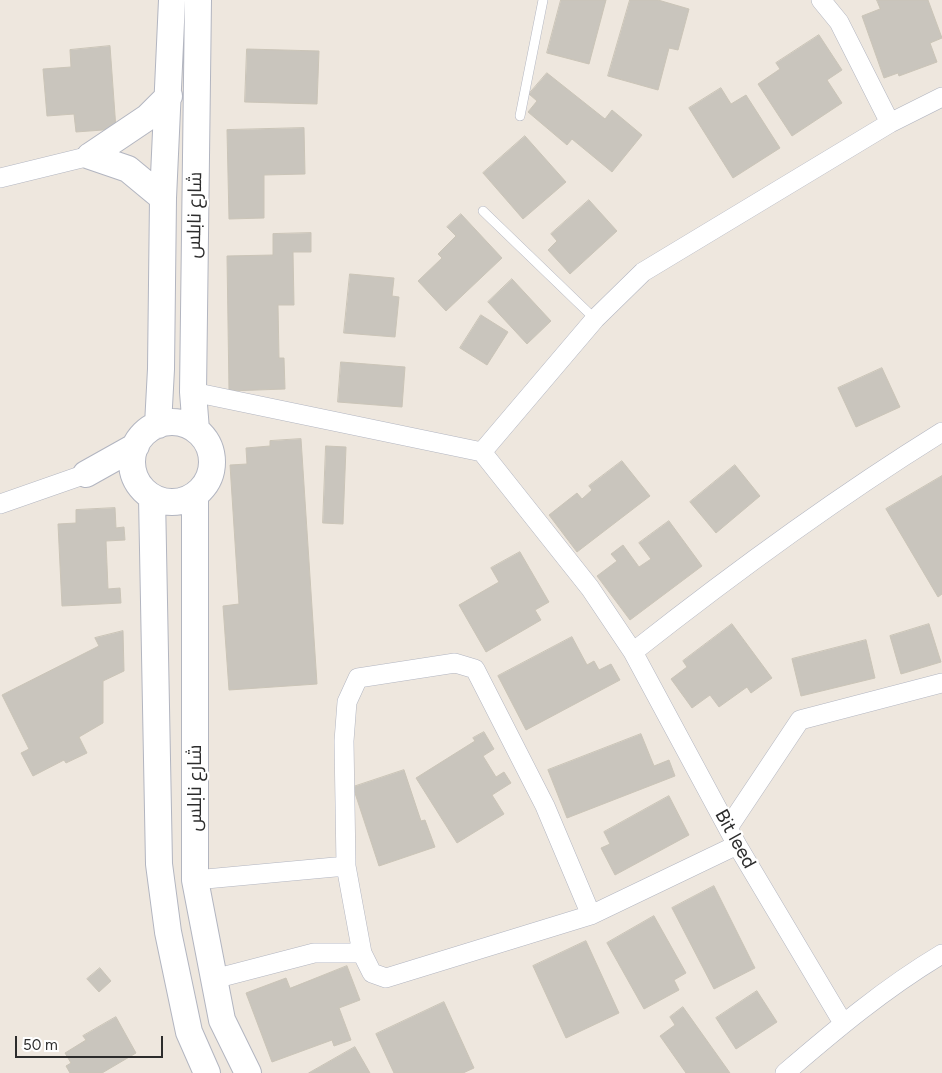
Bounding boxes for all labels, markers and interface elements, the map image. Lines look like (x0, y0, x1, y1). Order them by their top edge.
street label: شارع نابلس (183, 171, 207, 259)
street label: شارع نابلس (184, 745, 206, 831)
street label: Bit leed (710, 806, 760, 872)
scale bar (18, 1026, 165, 1058)
text: 50 m (23, 1036, 58, 1054)

